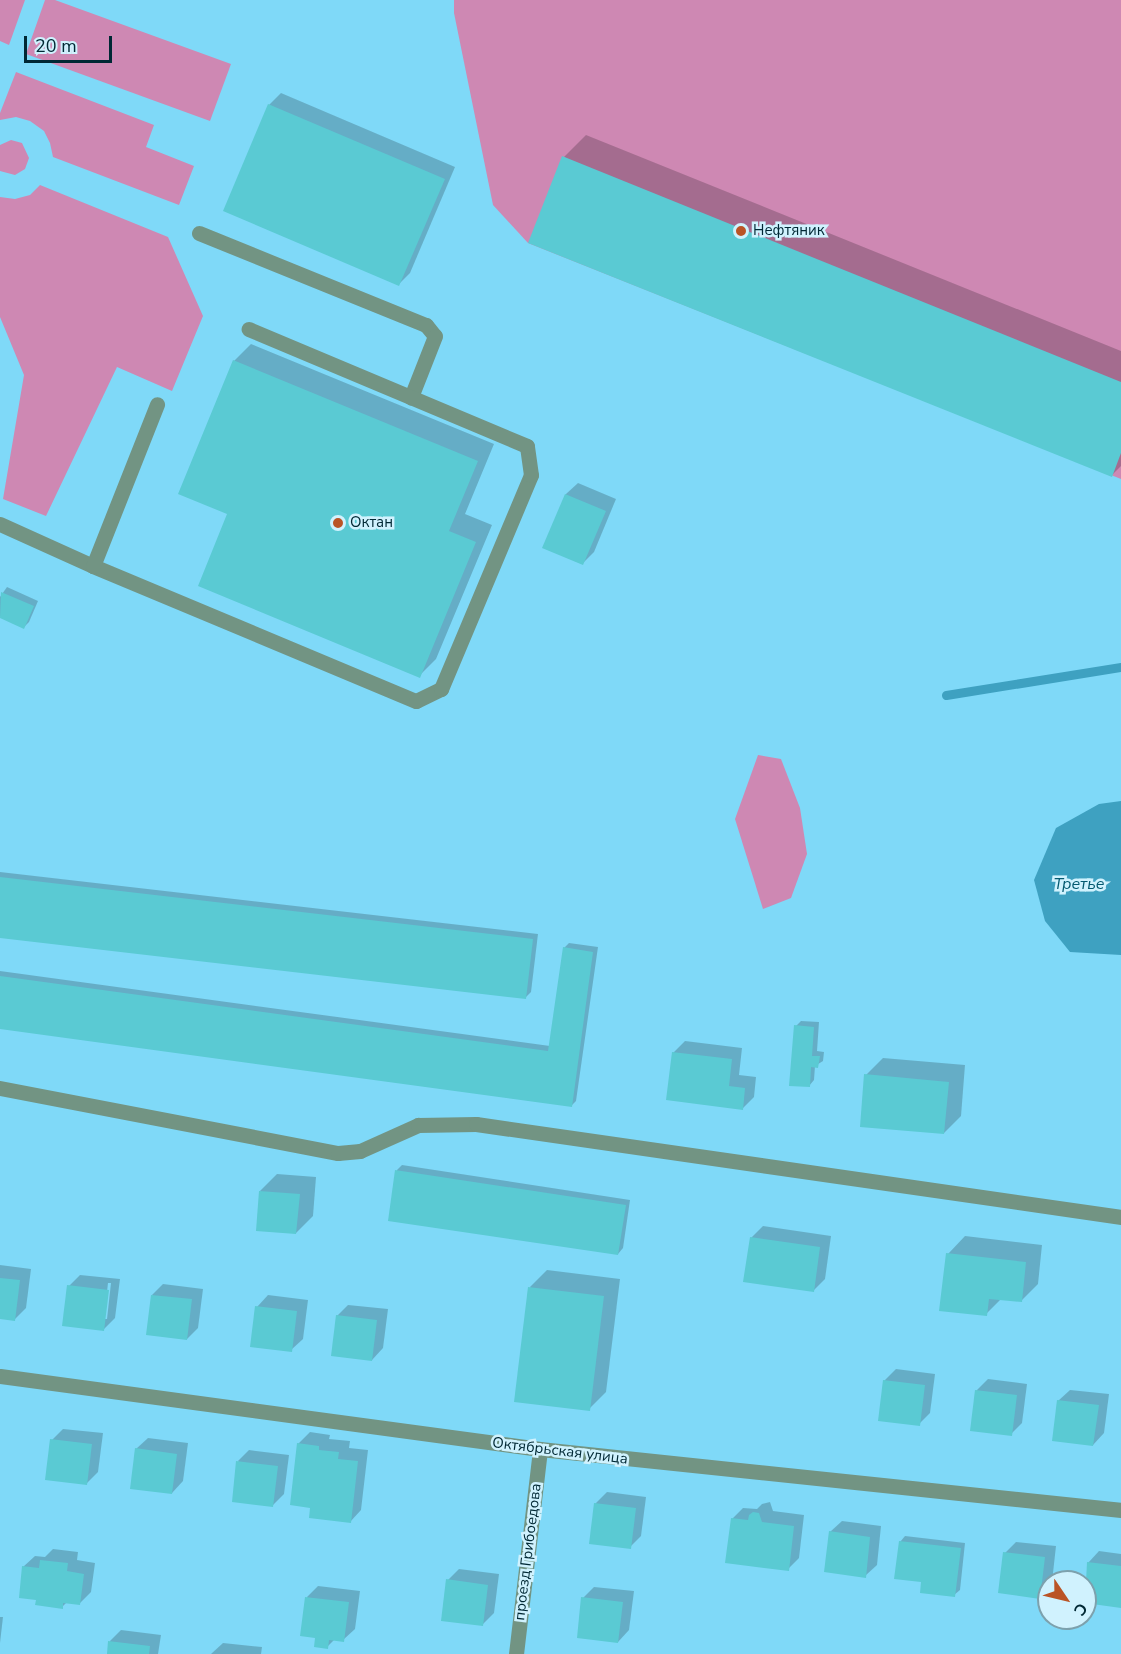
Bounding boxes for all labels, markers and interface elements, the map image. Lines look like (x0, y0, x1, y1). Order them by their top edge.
scale bar (27, 24, 116, 62)
text: 20 m (35, 34, 77, 58)
place label: Нефтяник (753, 222, 825, 240)
marker: Нефтяник (734, 224, 748, 238)
place label: Октан (350, 514, 393, 532)
marker: Октан (331, 516, 345, 530)
water label: Третье (1054, 874, 1104, 894)
street label: Октябрьская улица (491, 1434, 629, 1468)
street label: проезд Грибоедова (511, 1482, 545, 1622)
north arrow (1037, 1570, 1097, 1630)
text: С (1068, 1598, 1092, 1620)

